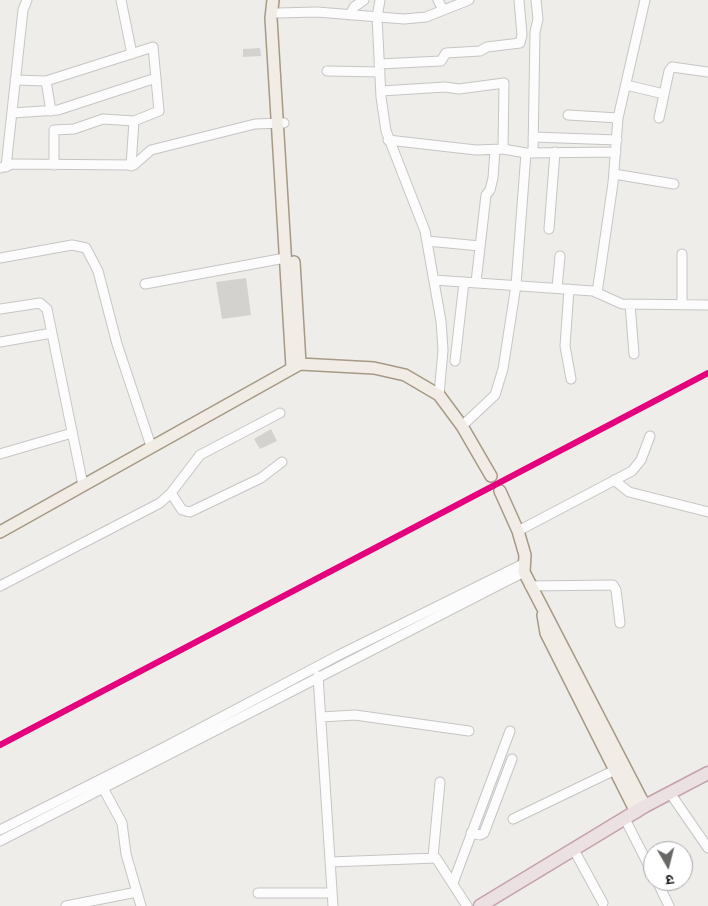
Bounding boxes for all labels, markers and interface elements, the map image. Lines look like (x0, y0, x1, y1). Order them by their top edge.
north arrow (643, 841, 693, 891)
text: उ (665, 871, 675, 888)

